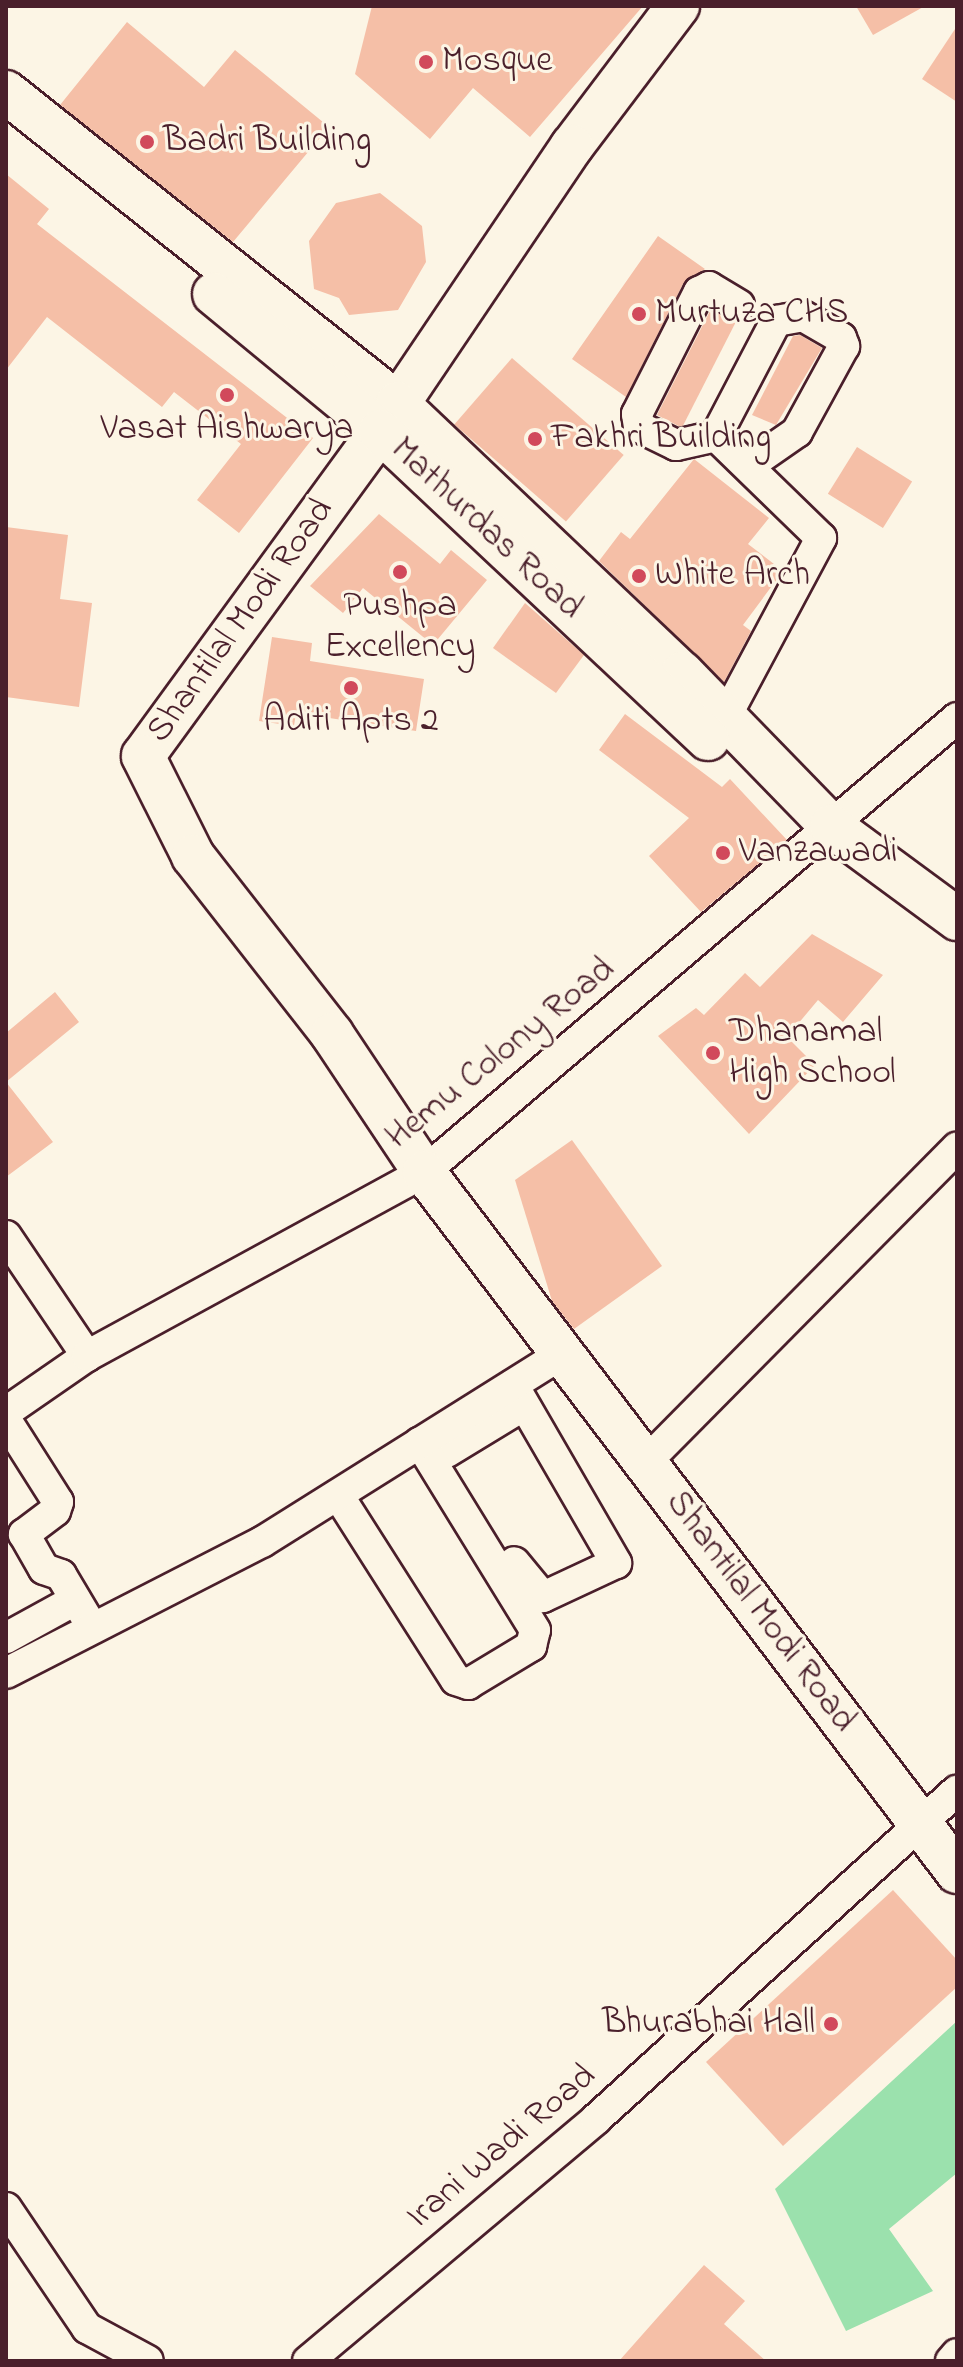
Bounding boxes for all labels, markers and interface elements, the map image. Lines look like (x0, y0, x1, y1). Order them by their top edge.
place label: Mosque (442, 40, 552, 84)
marker: Mosque (417, 53, 435, 71)
place label: Badri Building (163, 120, 371, 164)
marker: Badri Building (138, 133, 156, 151)
place label: Murtuza CHS (655, 292, 848, 336)
marker: Murtuza CHS (630, 305, 648, 323)
marker: Vasat Aishwarya (218, 386, 236, 404)
place label: Vasat Aishwarya (101, 408, 353, 452)
place label: Fakhri Building (551, 417, 771, 461)
street label: Mathurdas Road (381, 429, 591, 629)
marker: Fakhri Building (526, 430, 544, 448)
street label: Shantilal Modi Road (138, 491, 344, 751)
place label: White Arch (655, 554, 810, 598)
marker: Pushpa Excellency (391, 563, 409, 581)
marker: White Arch (630, 567, 648, 585)
place label: Pushpa Excellency (325, 584, 475, 669)
marker: Aditi Apts 2 (342, 679, 360, 697)
place label: Aditi Apts 2 (263, 700, 439, 744)
place label: Vanzawadi (739, 831, 897, 875)
marker: Vanzawadi (714, 844, 732, 862)
street label: Hemu Colony Road (378, 949, 624, 1159)
place label: Dhanamal High School (729, 1010, 896, 1095)
marker: Dhanamal High School (704, 1044, 722, 1062)
street label: Shantilal Modi Road (655, 1483, 865, 1741)
place label: Bhurabhai Hall (602, 2002, 815, 2046)
marker: Bhurabhai Hall (822, 2015, 840, 2033)
street label: Irani Wadi Road (399, 2055, 605, 2239)

